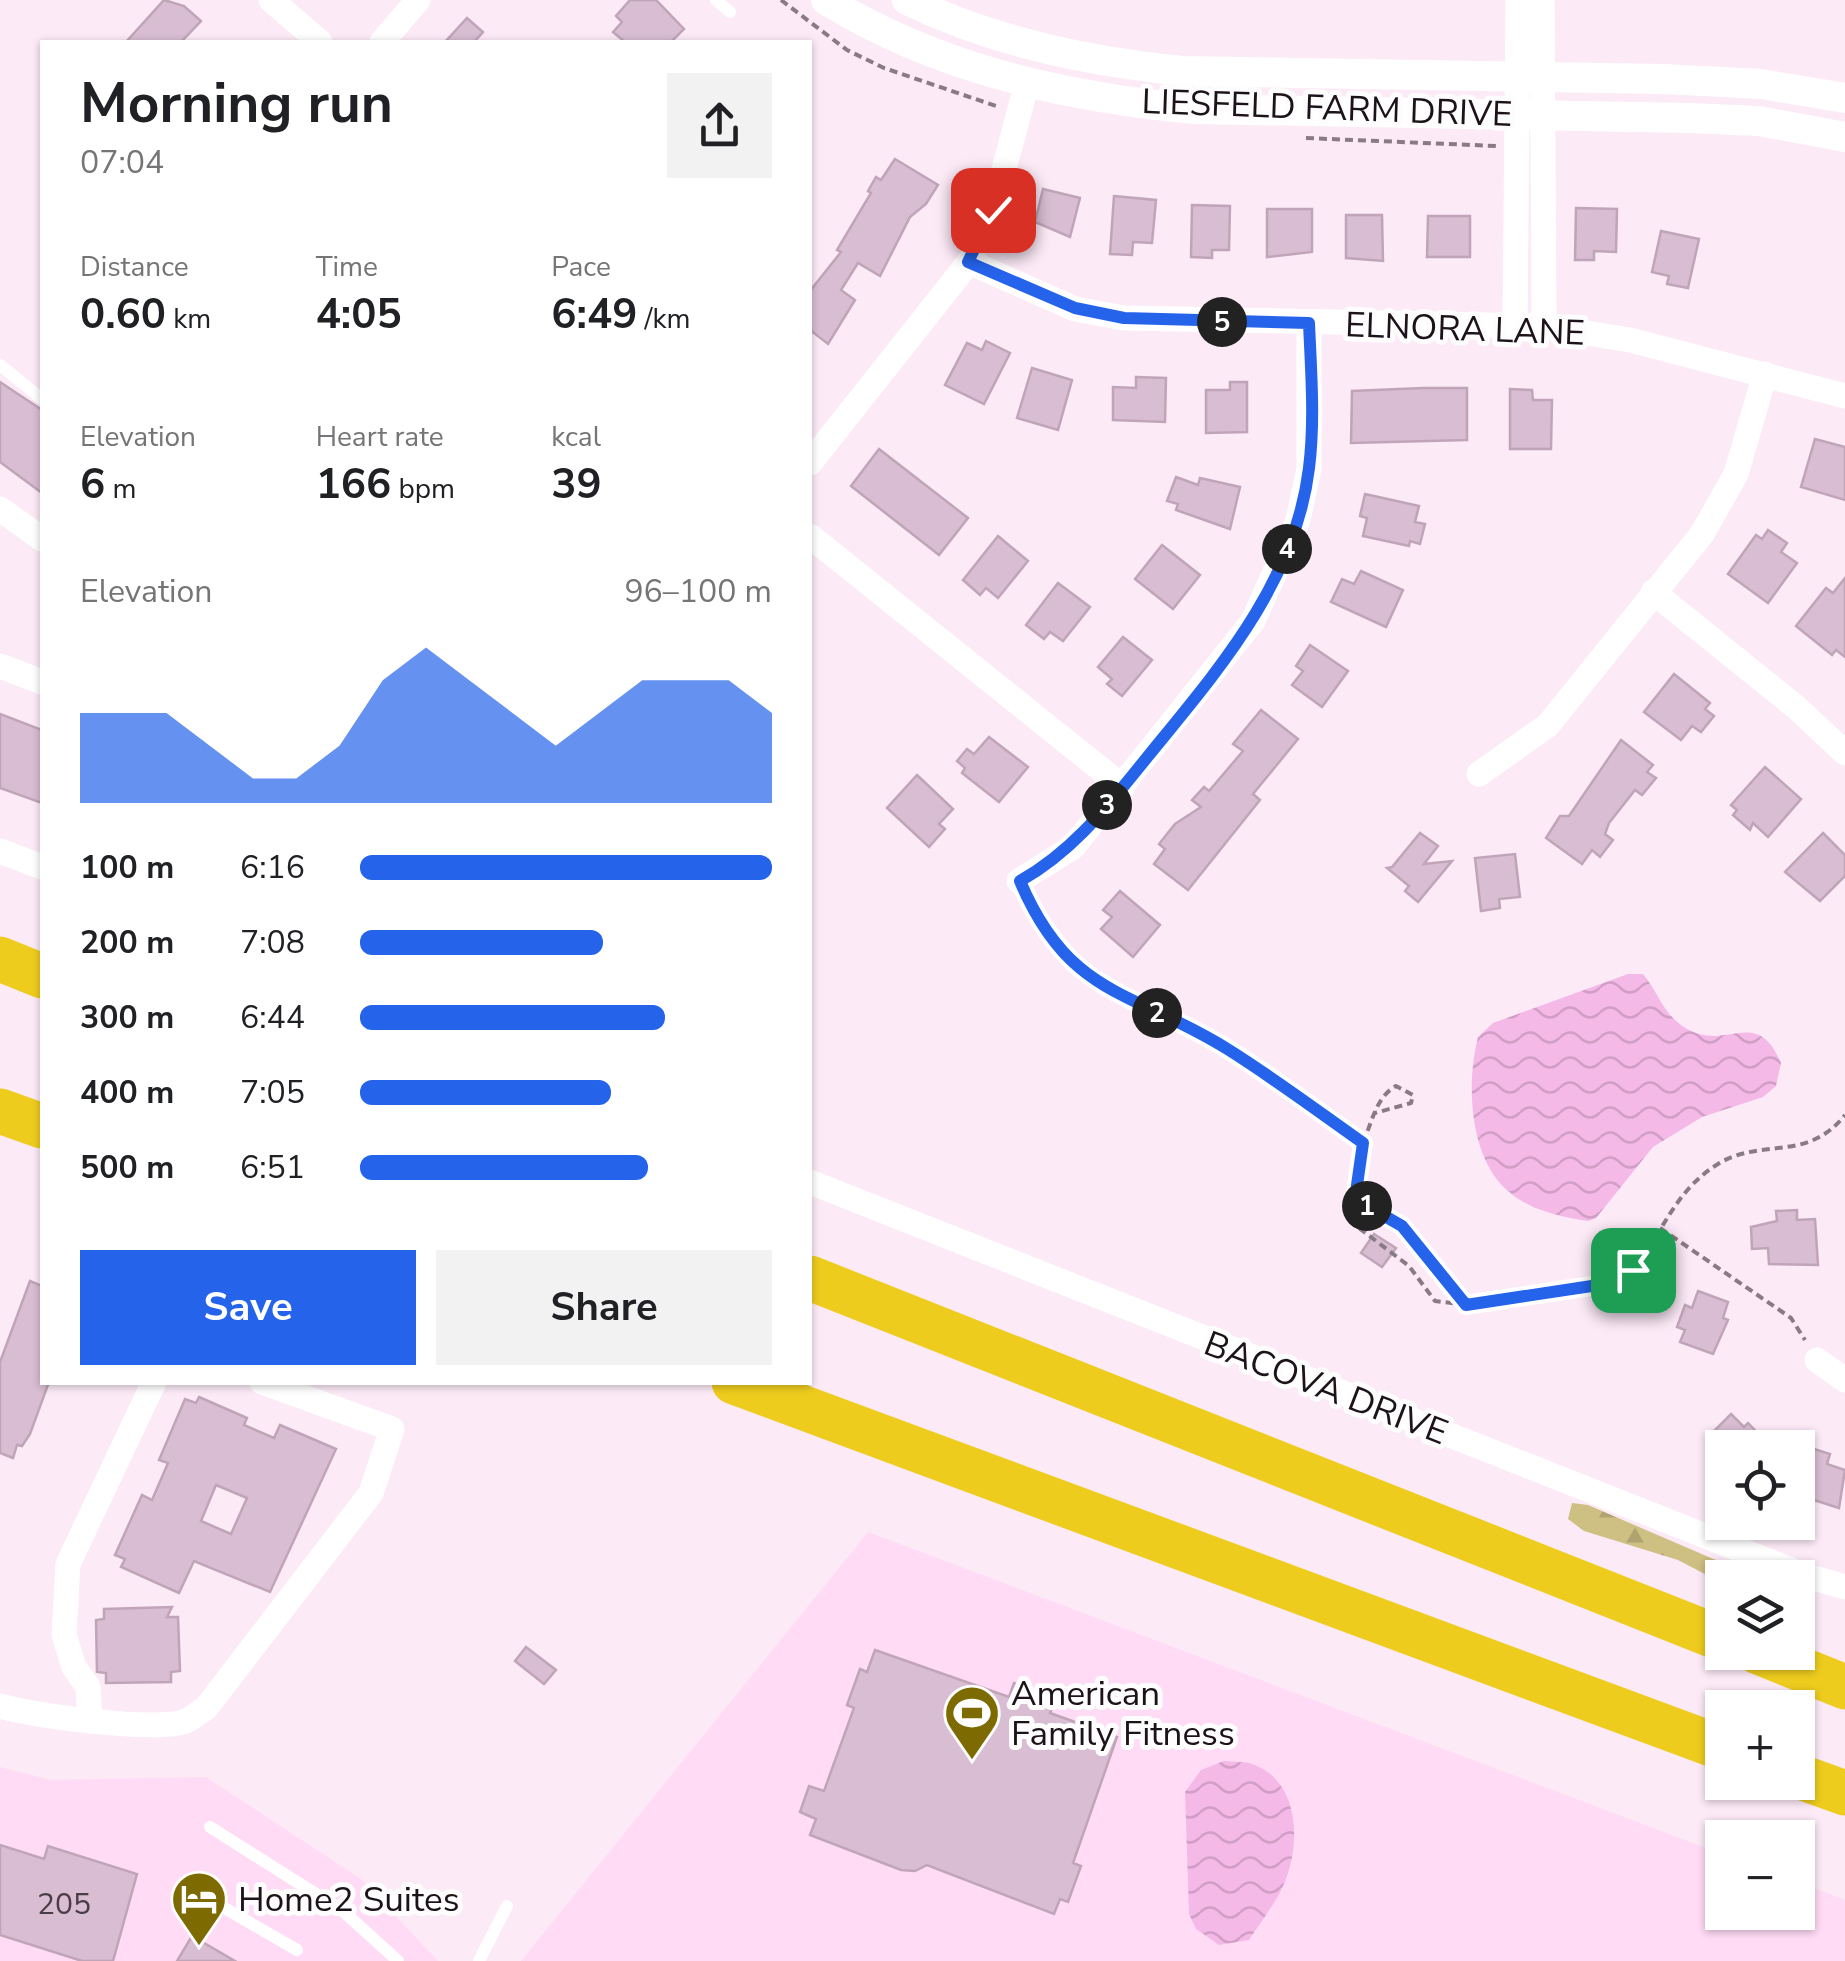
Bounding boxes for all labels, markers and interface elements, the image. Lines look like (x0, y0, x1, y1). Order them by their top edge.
text: Morning run (80, 66, 393, 141)
button: share (667, 73, 772, 178)
street label: LIESFELD FARM DRIVE (1141, 78, 1513, 138)
text: 07:04 (80, 141, 164, 184)
pin (951, 168, 1036, 253)
icon: check (966, 183, 1021, 238)
text: Distance (80, 248, 189, 286)
text: Time (316, 248, 378, 286)
text: Pace (551, 248, 611, 286)
text: 0.60 (80, 286, 166, 343)
text: 4:05 (316, 286, 402, 343)
text: 6:49 (551, 286, 637, 343)
pin: 5 (1197, 297, 1247, 347)
text: km (166, 300, 211, 338)
text: /km (637, 300, 690, 338)
street label: ELNORA LANE (1344, 301, 1586, 357)
text: 5 (1214, 303, 1230, 341)
text: Elevation (80, 418, 196, 456)
text: Heart rate (316, 418, 444, 456)
text: kcal (551, 418, 601, 456)
text: 6 (80, 456, 105, 513)
text: 166 (316, 456, 391, 513)
text: 39 (551, 456, 602, 513)
text: m (105, 470, 136, 508)
text: bpm (391, 470, 455, 508)
pin: 4 (1262, 524, 1312, 574)
text: 4 (1279, 530, 1295, 568)
text: Elevation (80, 570, 213, 613)
text: 96–100 m (624, 570, 772, 613)
pin: 3 (1082, 780, 1132, 830)
text: 3 (1099, 786, 1115, 824)
text: 100 m (80, 846, 174, 889)
text: 6:16 (240, 846, 305, 889)
text: 200 m (80, 921, 174, 964)
text: 7:08 (240, 921, 305, 964)
pin: 2 (1132, 988, 1182, 1038)
text: 2 (1149, 994, 1165, 1032)
text: 300 m (80, 996, 174, 1039)
text: 6:44 (240, 996, 305, 1039)
text: 400 m (80, 1071, 174, 1114)
text: 7:05 (240, 1071, 305, 1114)
text: 500 m (80, 1146, 174, 1189)
text: 6:51 (240, 1146, 305, 1189)
pin: 1 (1342, 1181, 1392, 1231)
text: 1 (1359, 1187, 1375, 1225)
pin (1591, 1228, 1676, 1313)
icon: arrive (1606, 1243, 1661, 1298)
button: Save (80, 1250, 416, 1365)
button: Share (436, 1250, 772, 1365)
street label: BACOVA DRIVE (1198, 1320, 1454, 1456)
map controls (1705, 1430, 1815, 1930)
button: locate (1705, 1430, 1815, 1540)
button: layers (1705, 1560, 1815, 1670)
place label: American Family Fitness (1011, 1670, 1235, 1757)
sports icon: American Family Fitness (942, 1683, 1002, 1762)
button: + (1705, 1690, 1815, 1800)
button: − (1705, 1820, 1815, 1930)
hotel icon: Home2 Suites (169, 1869, 229, 1948)
place label: Home2 Suites (238, 1876, 459, 1923)
house number: 205 (37, 1884, 91, 1925)

